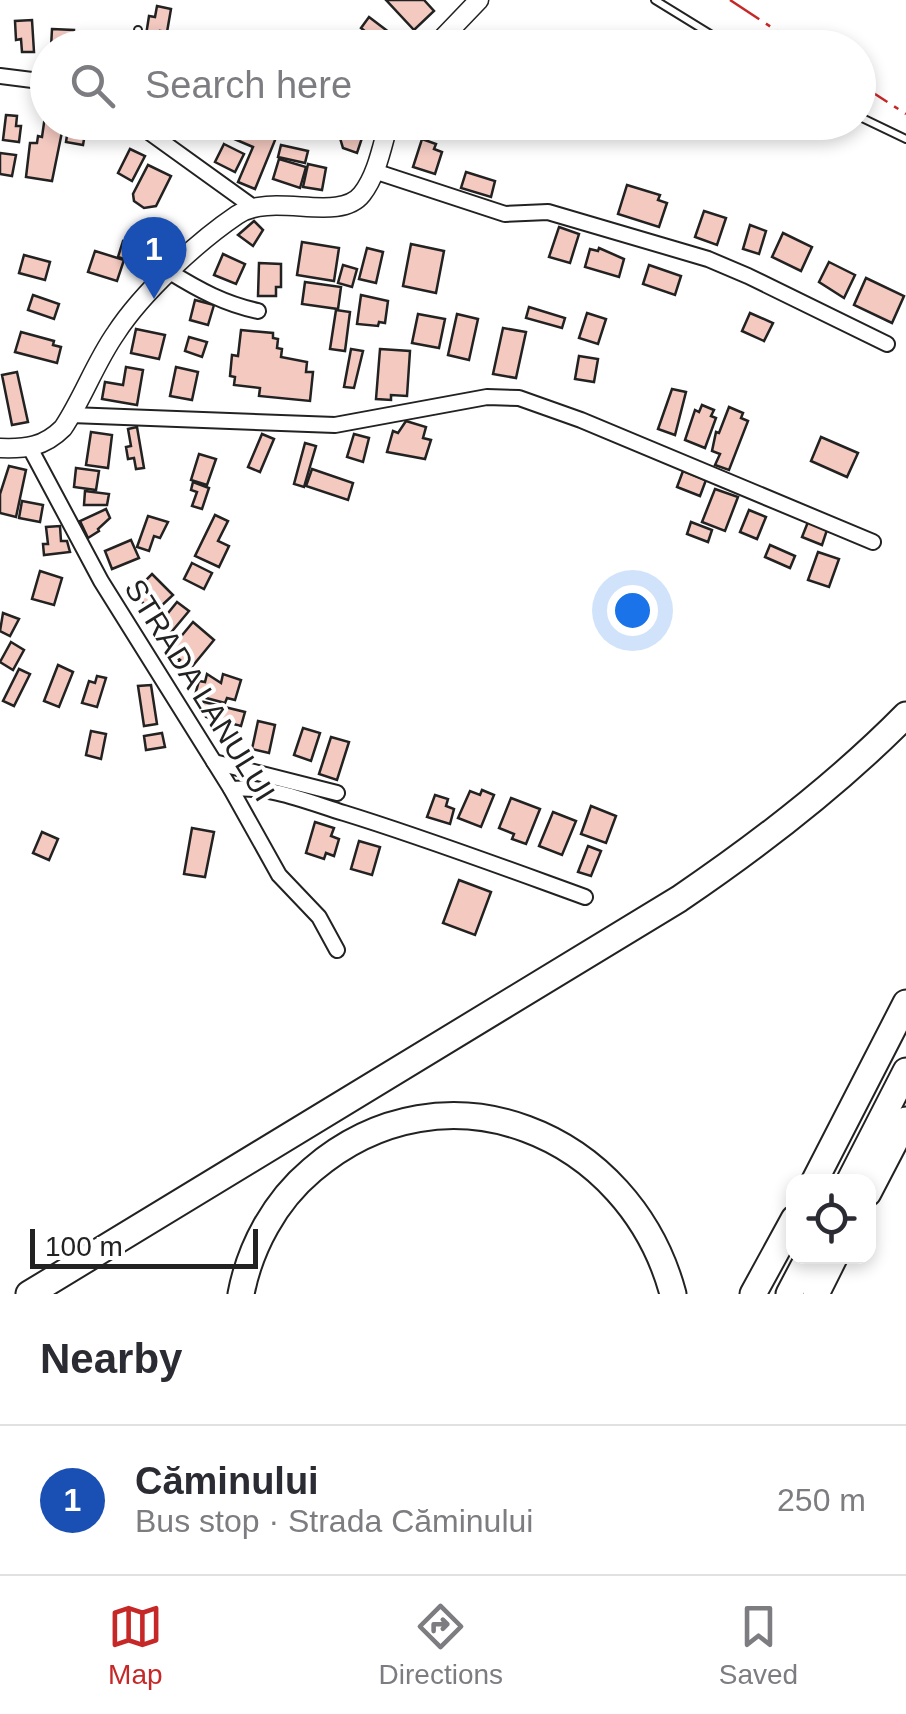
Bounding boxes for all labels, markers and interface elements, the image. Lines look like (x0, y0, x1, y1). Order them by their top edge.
search box (30, 30, 876, 140)
icon: search (65, 58, 120, 113)
text: Search here (145, 64, 352, 106)
pin: 1 (122, 216, 186, 299)
street label: STRADA LANULUI (118, 573, 282, 807)
your location (607, 585, 658, 636)
map controls (786, 1174, 876, 1264)
button: locate (786, 1174, 876, 1264)
scale bar (30, 1224, 258, 1268)
text: 100 m (45, 1231, 123, 1262)
text: Nearby (40, 1335, 182, 1382)
text: Căminului (135, 1460, 319, 1502)
text: 1 (64, 1482, 81, 1518)
text: 250 m (777, 1482, 866, 1518)
text: Bus stop · Strada Căminului (135, 1503, 533, 1539)
tab: Map (108, 1599, 163, 1691)
tab: Directions (379, 1599, 503, 1691)
tab: Saved (719, 1599, 798, 1691)

